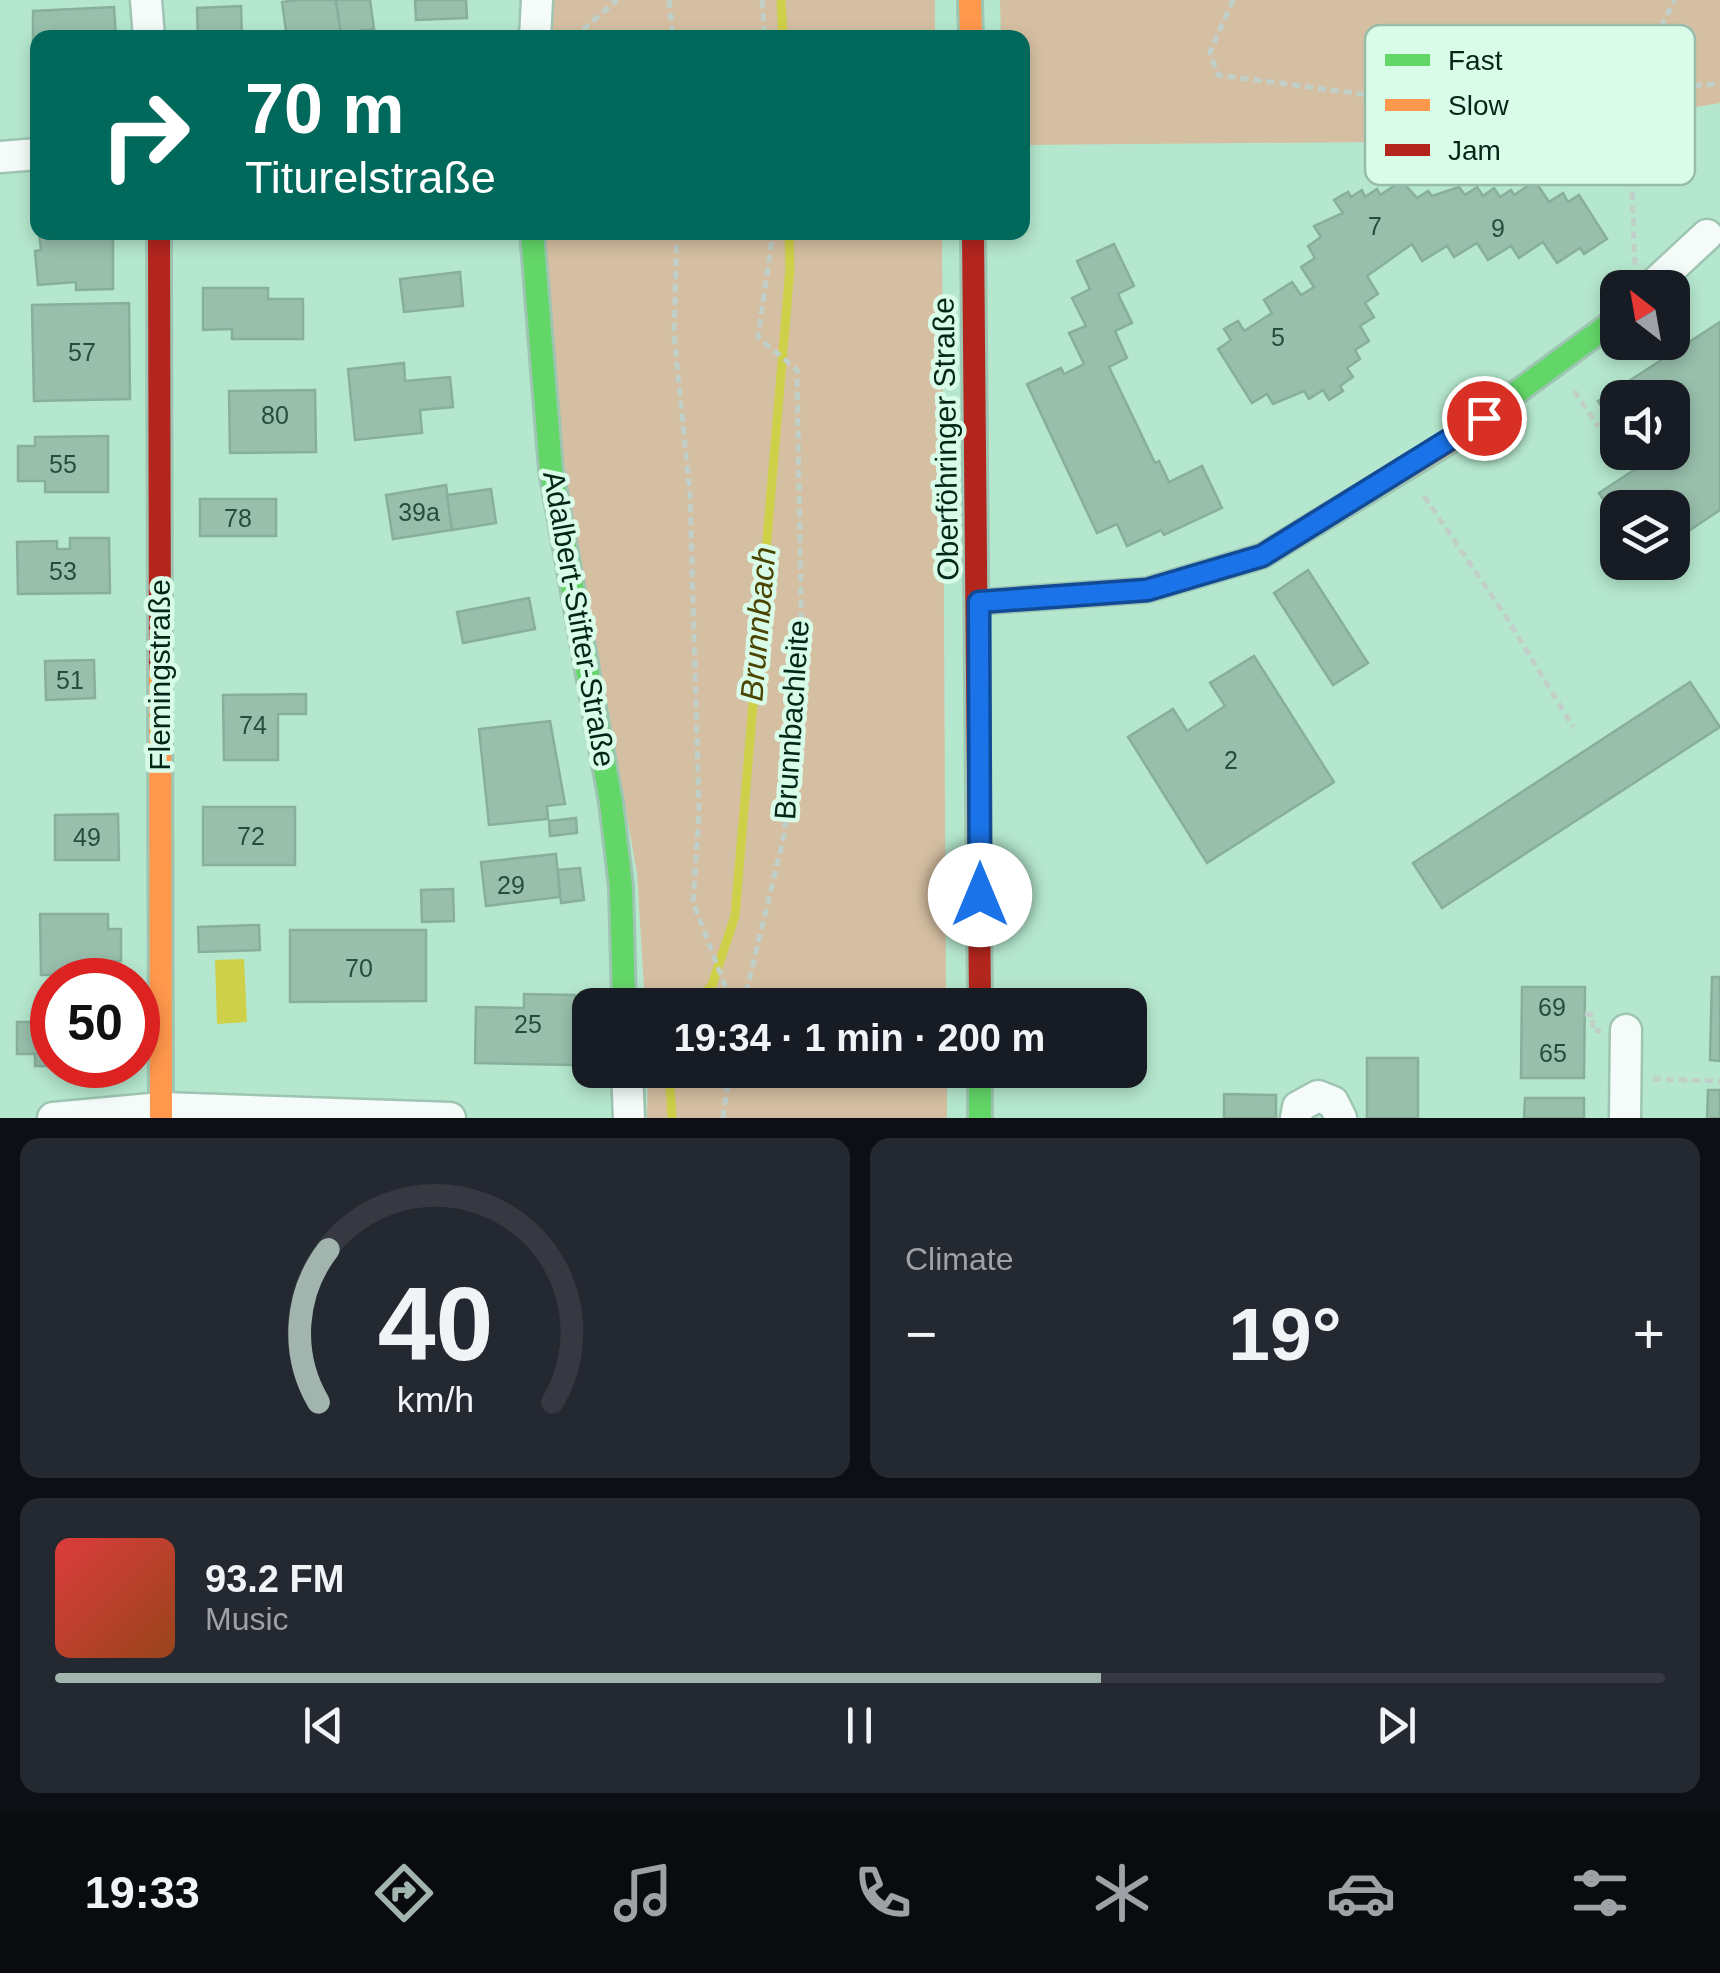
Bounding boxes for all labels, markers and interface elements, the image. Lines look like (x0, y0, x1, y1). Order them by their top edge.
legend (1365, 25, 1695, 185)
text: Fast (1448, 45, 1503, 76)
icon: right (80, 70, 210, 200)
text: 70 m (245, 70, 405, 148)
text: Slow (1448, 90, 1509, 121)
text: Jam (1448, 135, 1501, 166)
text: Titurelstraße (245, 152, 496, 203)
house number: 7 (1368, 212, 1382, 240)
house number: 9 (1491, 214, 1505, 242)
north arrow (1600, 270, 1690, 360)
map controls (1600, 270, 1690, 580)
street label: Oberföhringer Straße (927, 297, 964, 581)
house number: 5 (1271, 323, 1285, 351)
house number: 57 (68, 338, 96, 366)
pin (1442, 376, 1527, 461)
button: sound (1600, 380, 1690, 470)
icon: arrive (1457, 391, 1512, 446)
house number: 80 (261, 401, 289, 429)
house number: 55 (49, 450, 77, 478)
street label: Adalbert-Stifter-Straße (537, 468, 622, 770)
button: layers (1600, 490, 1690, 580)
house number: 39a (398, 498, 440, 526)
house number: 78 (224, 504, 252, 532)
water label: Brunnbach (733, 545, 783, 703)
house number: 53 (49, 557, 77, 585)
street label: Flemingstraße (143, 579, 176, 771)
street label: Brunnbachleite (768, 619, 815, 821)
house number: 51 (56, 666, 84, 694)
house number: 74 (239, 711, 267, 739)
house number: 2 (1224, 746, 1238, 774)
house number: 72 (237, 822, 265, 850)
house number: 49 (73, 823, 101, 851)
position arrow (928, 843, 1032, 947)
house number: 29 (497, 871, 525, 899)
house number: 70 (345, 954, 373, 982)
speed limit sign: 50 (30, 958, 160, 1088)
house number: 69 (1538, 993, 1566, 1021)
house number: 25 (514, 1010, 542, 1038)
text: 19:34 · 1 min · 200 m (674, 1017, 1045, 1059)
house number: 65 (1539, 1039, 1567, 1067)
text: Climate (905, 1241, 1013, 1277)
text: 40 (377, 1266, 493, 1382)
text: 19° (1228, 1292, 1342, 1376)
text: − (905, 1303, 937, 1365)
text: + (1633, 1303, 1665, 1365)
text: km/h (396, 1380, 474, 1420)
text: 93.2 FM (205, 1558, 344, 1600)
text: Music (205, 1601, 289, 1637)
icon: previous (296, 1698, 351, 1753)
icon: pause (832, 1698, 887, 1753)
icon: next (1369, 1698, 1424, 1753)
icon: directions (369, 1858, 439, 1928)
icon: music (608, 1858, 678, 1928)
icon: phone (848, 1858, 918, 1928)
icon: climate (1087, 1858, 1157, 1928)
icon: car (1326, 1858, 1396, 1928)
icon: filters (1565, 1858, 1635, 1928)
text: 19:33 (85, 1867, 200, 1918)

